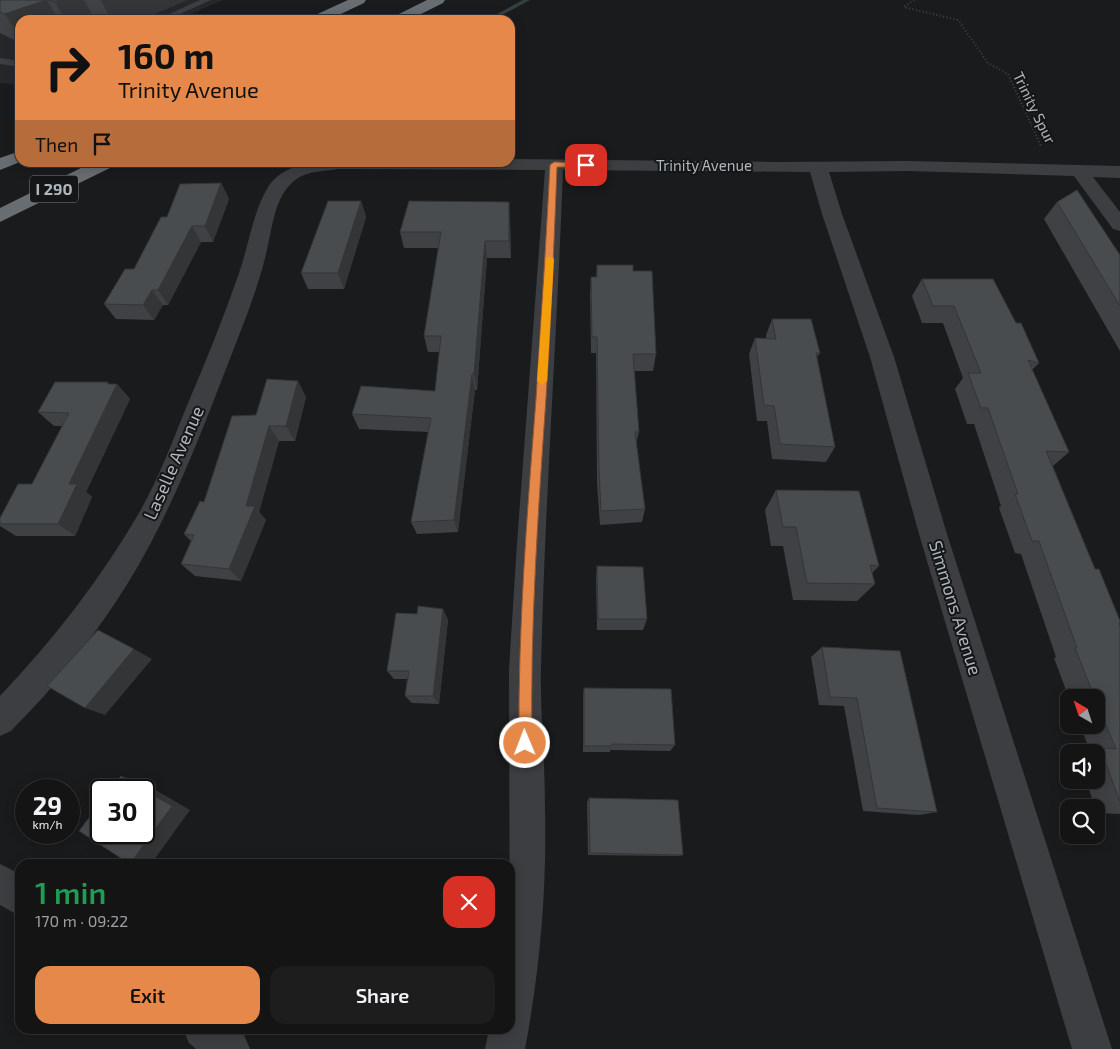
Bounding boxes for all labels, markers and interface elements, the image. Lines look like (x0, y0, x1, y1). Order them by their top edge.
text: 160 m (118, 34, 214, 76)
icon: right (35, 35, 100, 100)
street label: Trinity Spur (1010, 69, 1060, 146)
text: Trinity Avenue (118, 76, 259, 102)
icon: arrive (88, 130, 116, 158)
text: Then (35, 133, 78, 156)
pin (565, 144, 607, 186)
icon: arrive (572, 151, 600, 179)
street label: Trinity Avenue (656, 156, 752, 174)
road number: I 290 (30, 175, 78, 202)
street label: Laselle Avenue (138, 402, 208, 523)
street label: Simmons Avenue (925, 538, 987, 678)
north arrow (1060, 689, 1105, 734)
map controls (1060, 689, 1105, 844)
position arrow (498, 716, 550, 768)
button: sound (1060, 744, 1105, 789)
speed limit sign: 30 (90, 779, 155, 844)
text: 29 (33, 790, 62, 820)
button: search (1060, 799, 1105, 844)
text: km/h (33, 817, 62, 831)
text: 1 min (35, 874, 106, 910)
button: close (443, 876, 495, 928)
text: 170 m · 09:22 (35, 911, 128, 930)
button: Exit (35, 966, 260, 1024)
button: Share (270, 966, 495, 1024)

